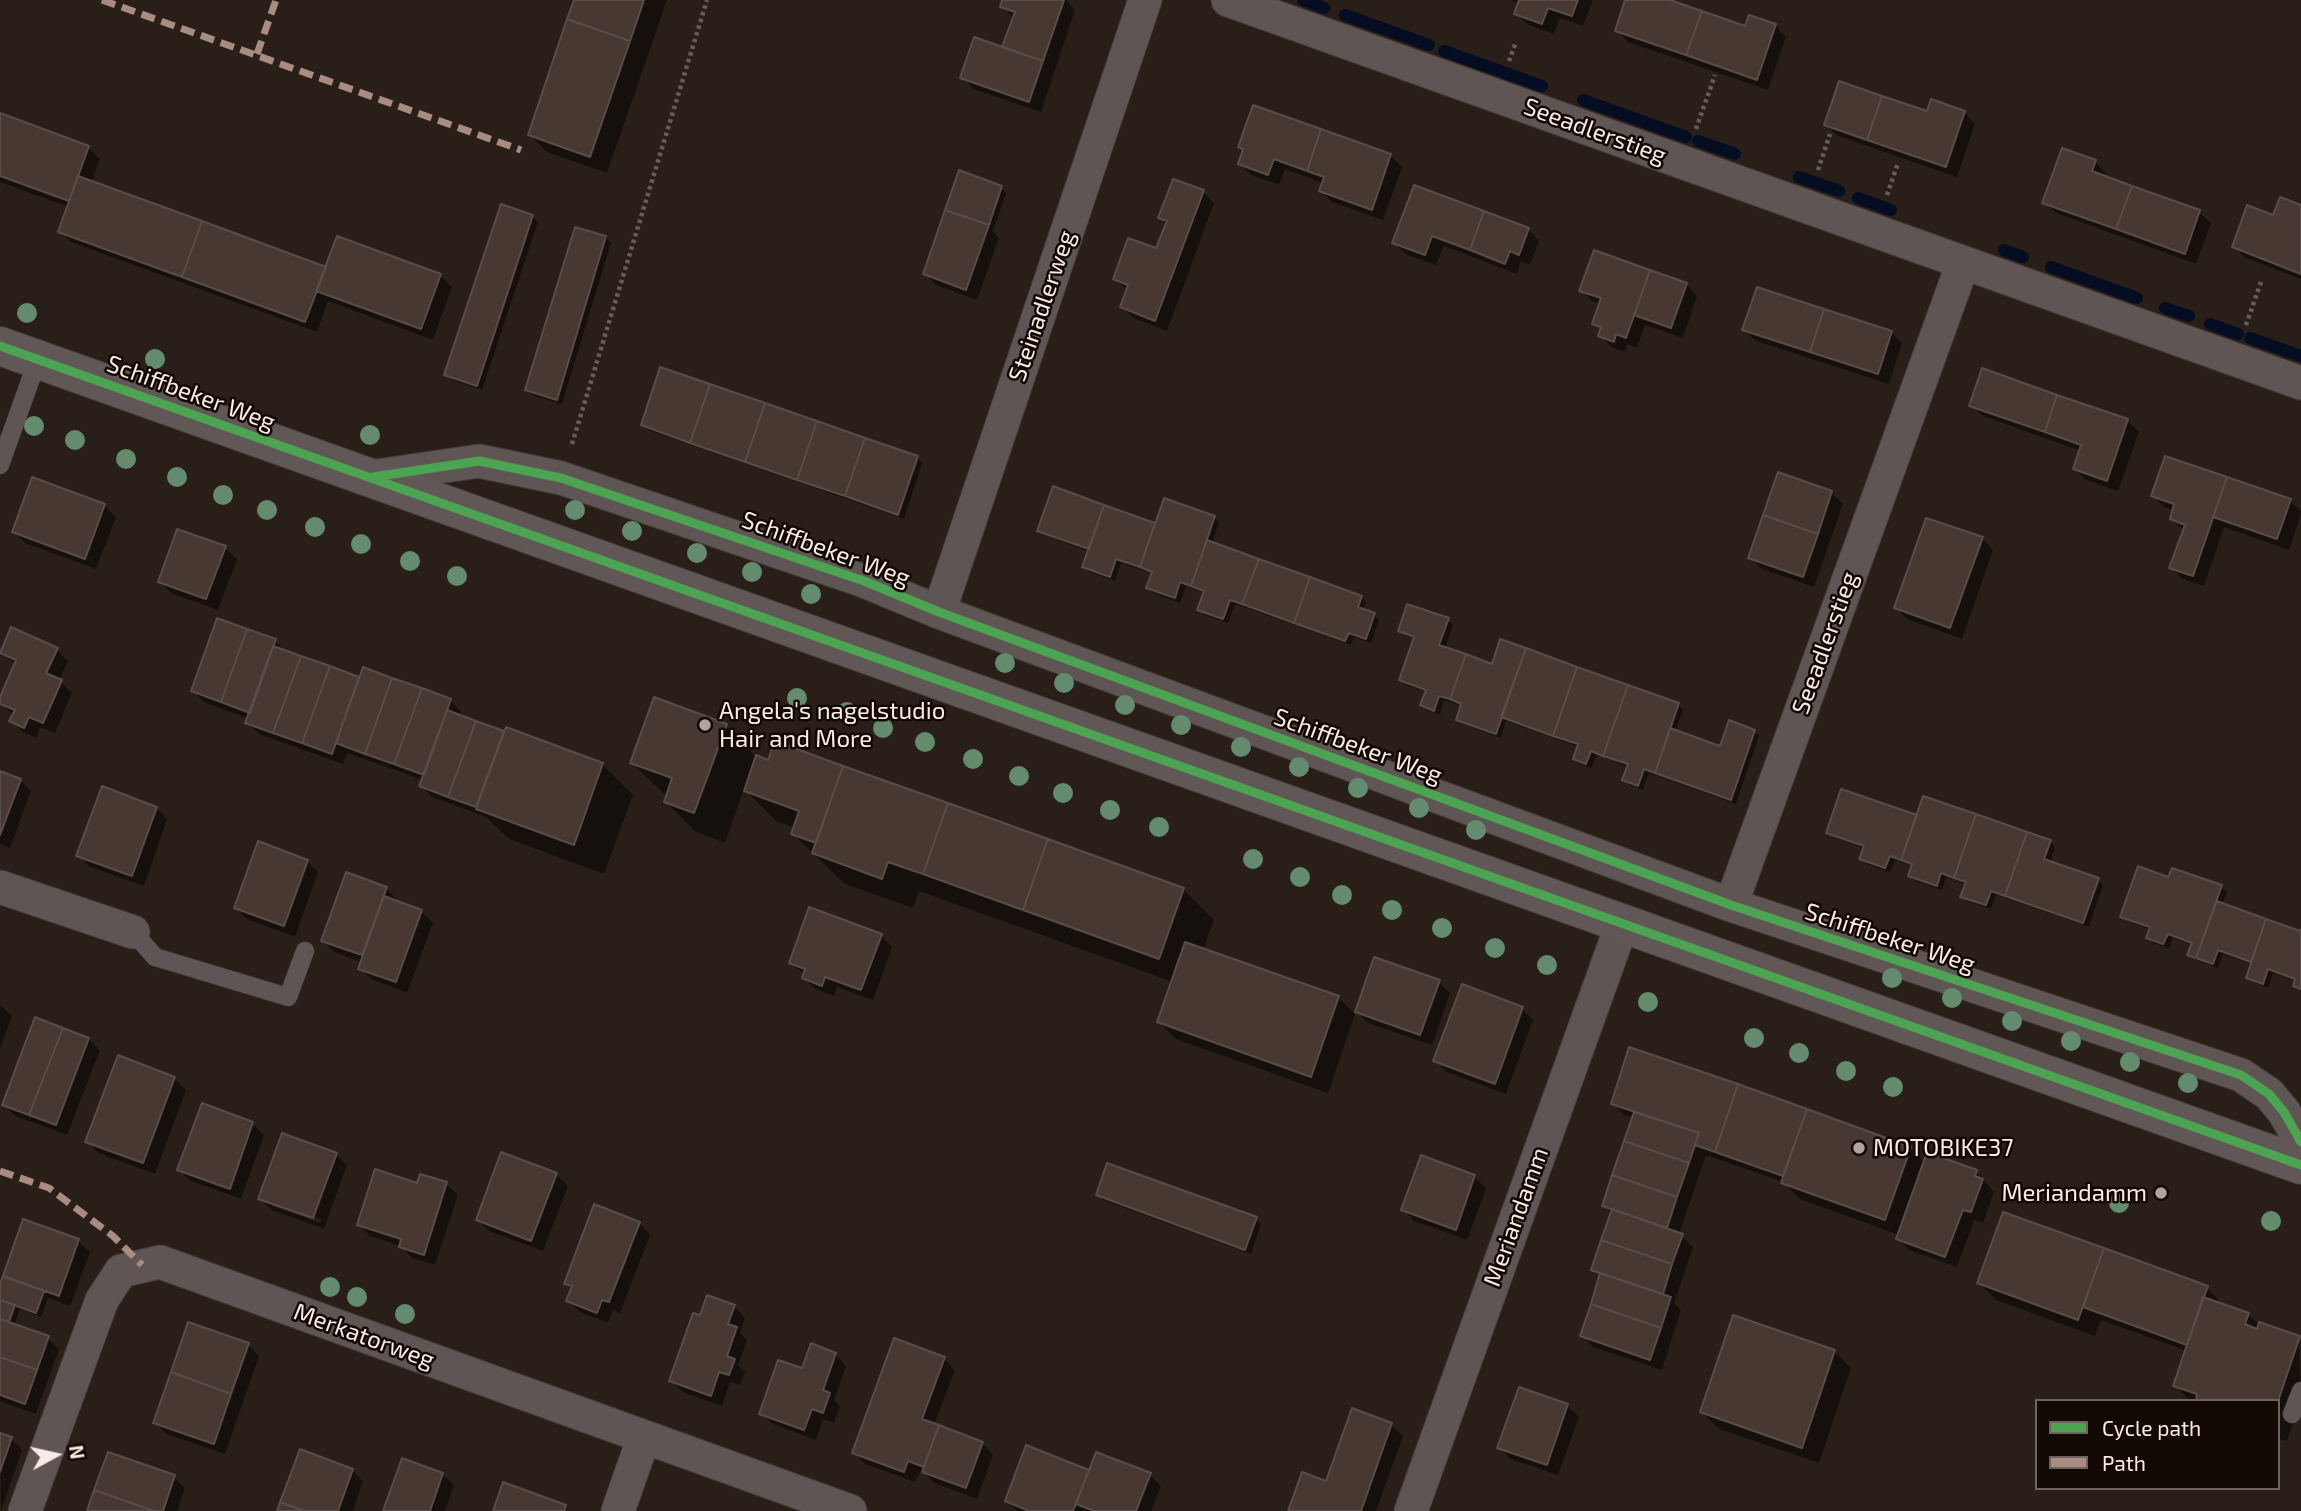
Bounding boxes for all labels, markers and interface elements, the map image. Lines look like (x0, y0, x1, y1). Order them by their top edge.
street label: Seeadlerstieg (1520, 92, 1670, 170)
street label: Steinadlerweg (1003, 227, 1081, 385)
street label: Schiffbeker Weg (103, 349, 279, 437)
street label: Schiffbeker Weg (738, 505, 914, 593)
street label: Seeadlerstieg (1786, 568, 1864, 718)
place label: Angela's nagelstudio Hair and More (719, 697, 945, 753)
street label: Schiffbeker Weg (1270, 702, 1446, 790)
marker: Angela's nagelstudio Hair and More (697, 717, 713, 733)
street label: Schiffbeker Weg (1801, 897, 1979, 979)
place label: MOTOBIKE37 (1873, 1134, 2014, 1162)
marker: MOTOBIKE37 (1851, 1140, 1867, 1156)
street label: Meriandamm (1478, 1144, 1554, 1290)
place label: Meriandamm (2001, 1179, 2147, 1207)
marker: Meriandamm (2153, 1185, 2169, 1201)
street label: Merkatorweg (290, 1297, 438, 1375)
legend (2035, 1399, 2280, 1490)
text: Cycle path (2102, 1415, 2201, 1440)
north arrow (21, 1420, 91, 1490)
text: N (65, 1444, 90, 1460)
text: Path (2102, 1450, 2146, 1475)

